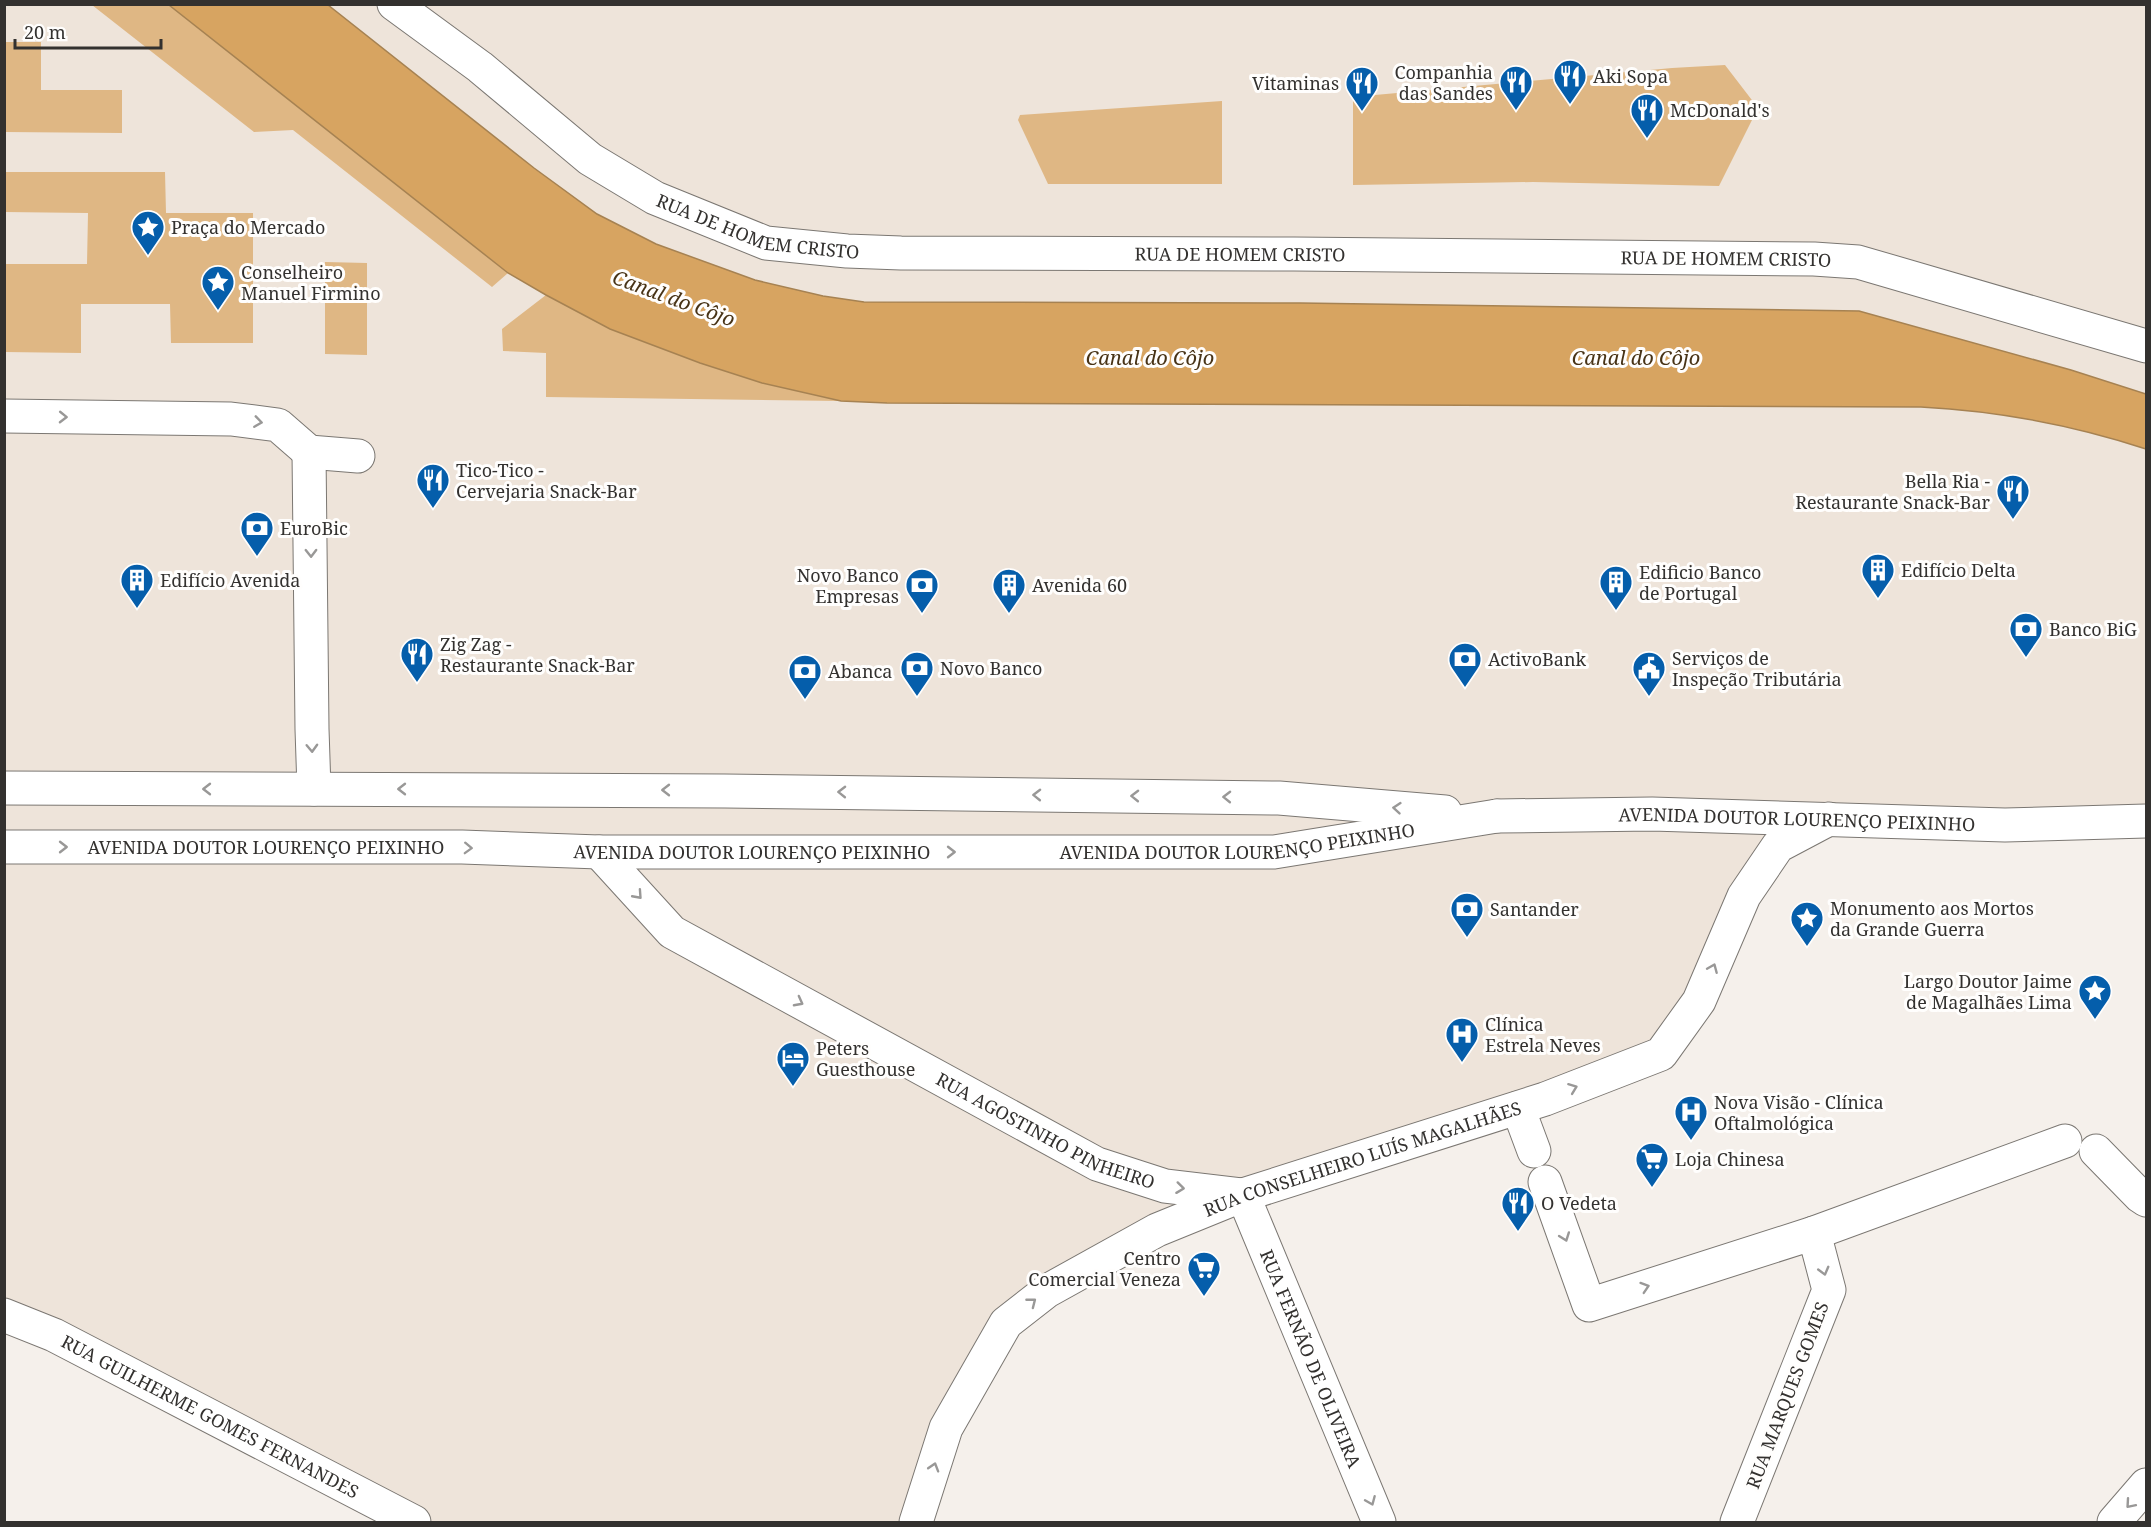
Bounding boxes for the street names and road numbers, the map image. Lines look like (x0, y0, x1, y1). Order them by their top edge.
street label: RUA DE HOMEM CRISTO (653, 188, 860, 263)
street label: RUA DE HOMEM CRISTO (1135, 242, 1346, 266)
street label: RUA DE HOMEM CRISTO (1620, 245, 1832, 272)
street label: AVENIDA DOUTOR LOURENÇO PEIXINHO (1618, 802, 1976, 836)
street label: AVENIDA DOUTOR LOURENÇO PEIXINHO (1059, 817, 1416, 864)
street label: AVENIDA DOUTOR LOURENÇO PEIXINHO (88, 835, 444, 859)
street label: AVENIDA DOUTOR LOURENÇO PEIXINHO (573, 839, 930, 864)
street label: RUA AGOSTINHO PINHEIRO (932, 1067, 1158, 1194)
street label: RUA CONSELHEIRO LUÍS MAGALHÃES (1200, 1095, 1524, 1222)
street label: RUA FERNÃO DE OLIVEIRA (1255, 1246, 1367, 1471)
street label: RUA MARQUES GOMES (1740, 1298, 1834, 1492)
street label: RUA GUILHERME GOMES FERNANDES (57, 1329, 363, 1503)

